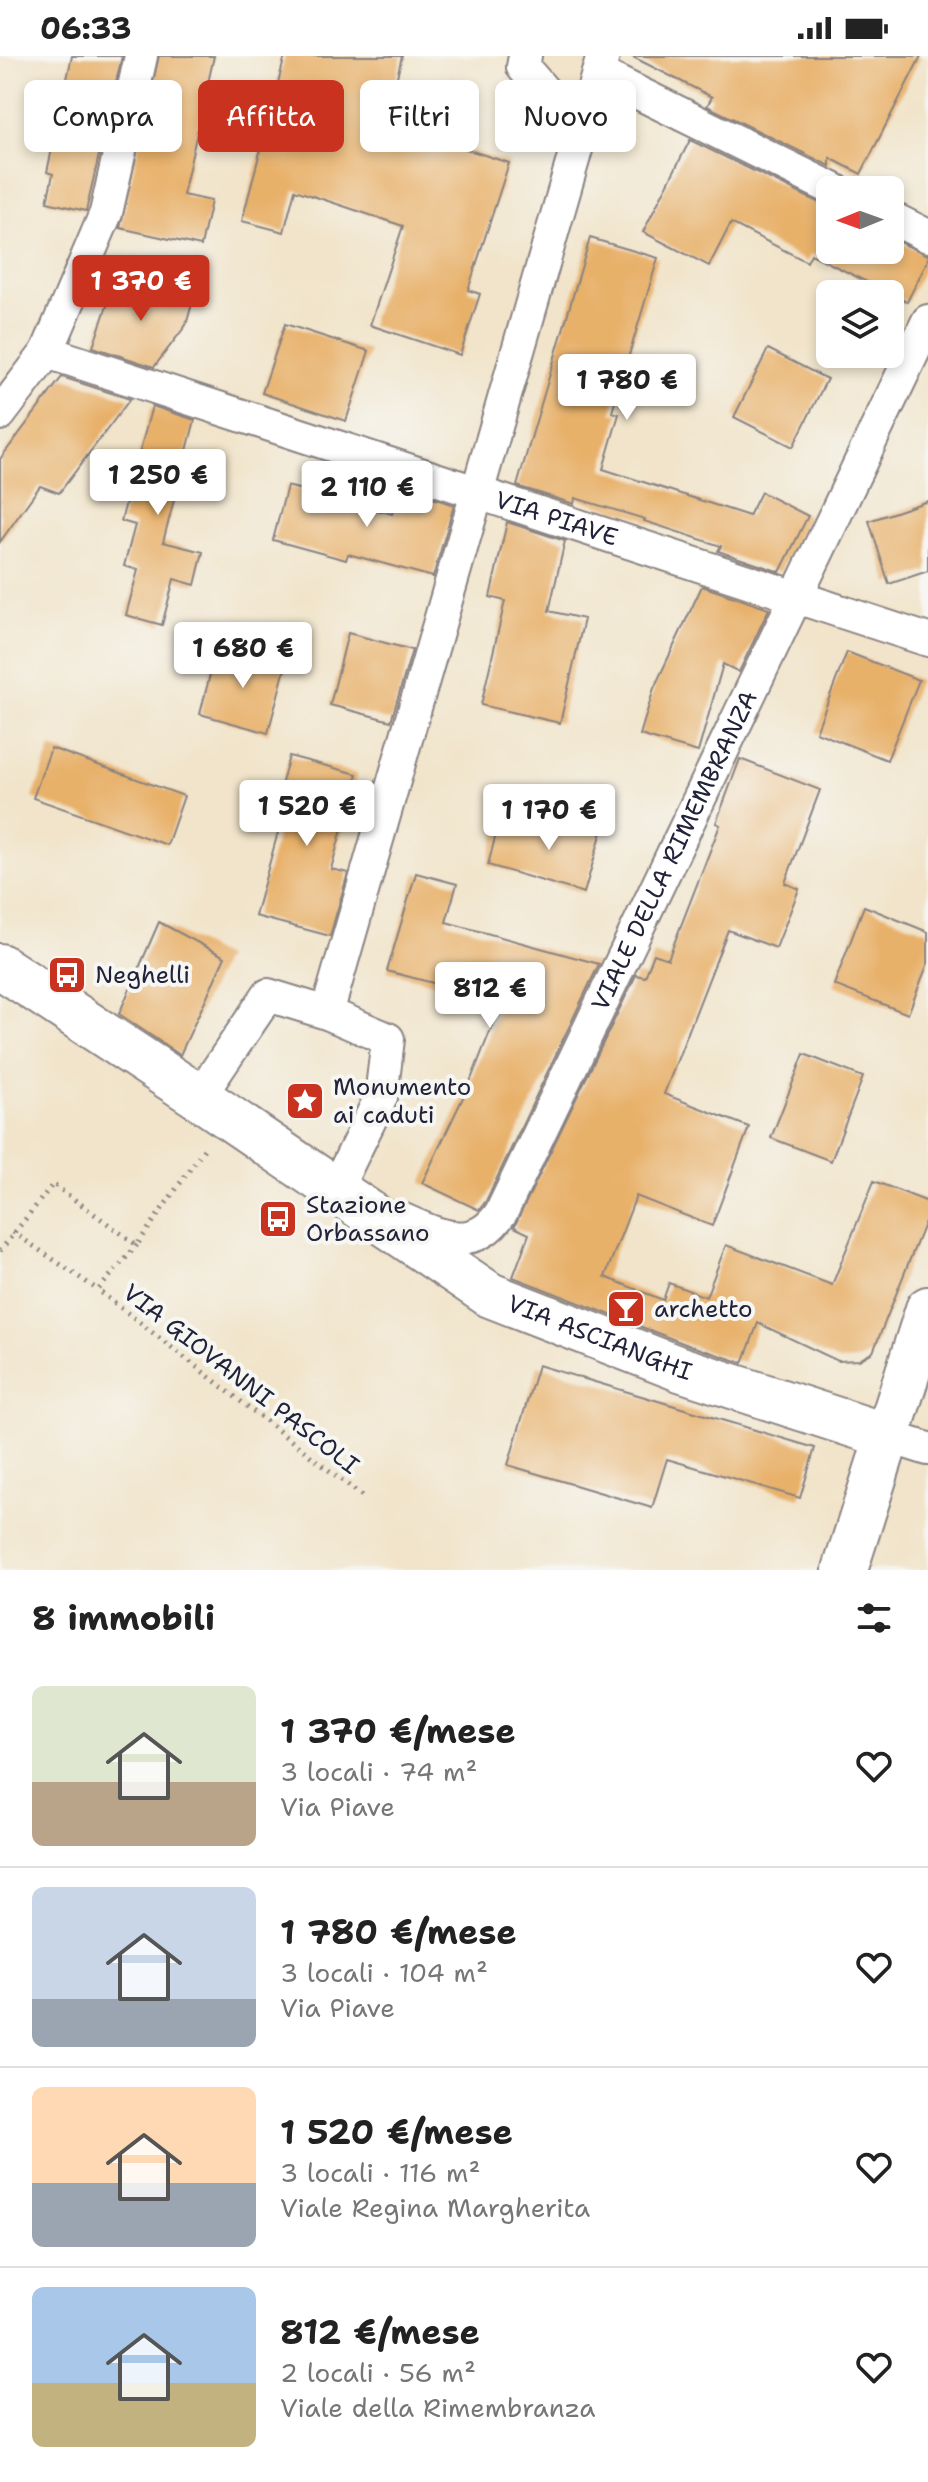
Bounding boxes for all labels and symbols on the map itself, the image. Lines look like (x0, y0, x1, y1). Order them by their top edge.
north arrow (816, 176, 904, 264)
pin: 1 370 € (67, 255, 215, 323)
pin: 1 780 € (553, 354, 701, 422)
pin: 1 250 € (84, 449, 232, 517)
pin: 2 110 € (293, 461, 441, 529)
street label: VIA PIAVE (491, 484, 622, 554)
pin: 1 680 € (169, 622, 317, 690)
street label: VIALE DELLA RIMEMBRANZA (584, 685, 765, 1016)
pin: 1 520 € (233, 780, 381, 848)
pin: 1 170 € (475, 784, 623, 852)
bus stop icon: Neghelli (46, 954, 88, 996)
place label: Neghelli (95, 959, 190, 991)
pin: 812 € (434, 962, 546, 1030)
place label: Monumento ai caduti (333, 1071, 471, 1131)
place icon: Monumento ai caduti (284, 1080, 326, 1122)
place label: Stazione Orbassano (306, 1189, 430, 1249)
bus stop icon: Stazione Orbassano (257, 1198, 299, 1240)
street label: VIA GIOVANNI PASCOLI (116, 1277, 366, 1481)
street label: VIA ASCIANGHI (503, 1287, 696, 1388)
bar icon: archetto (605, 1288, 647, 1330)
place label: archetto (654, 1293, 752, 1325)

